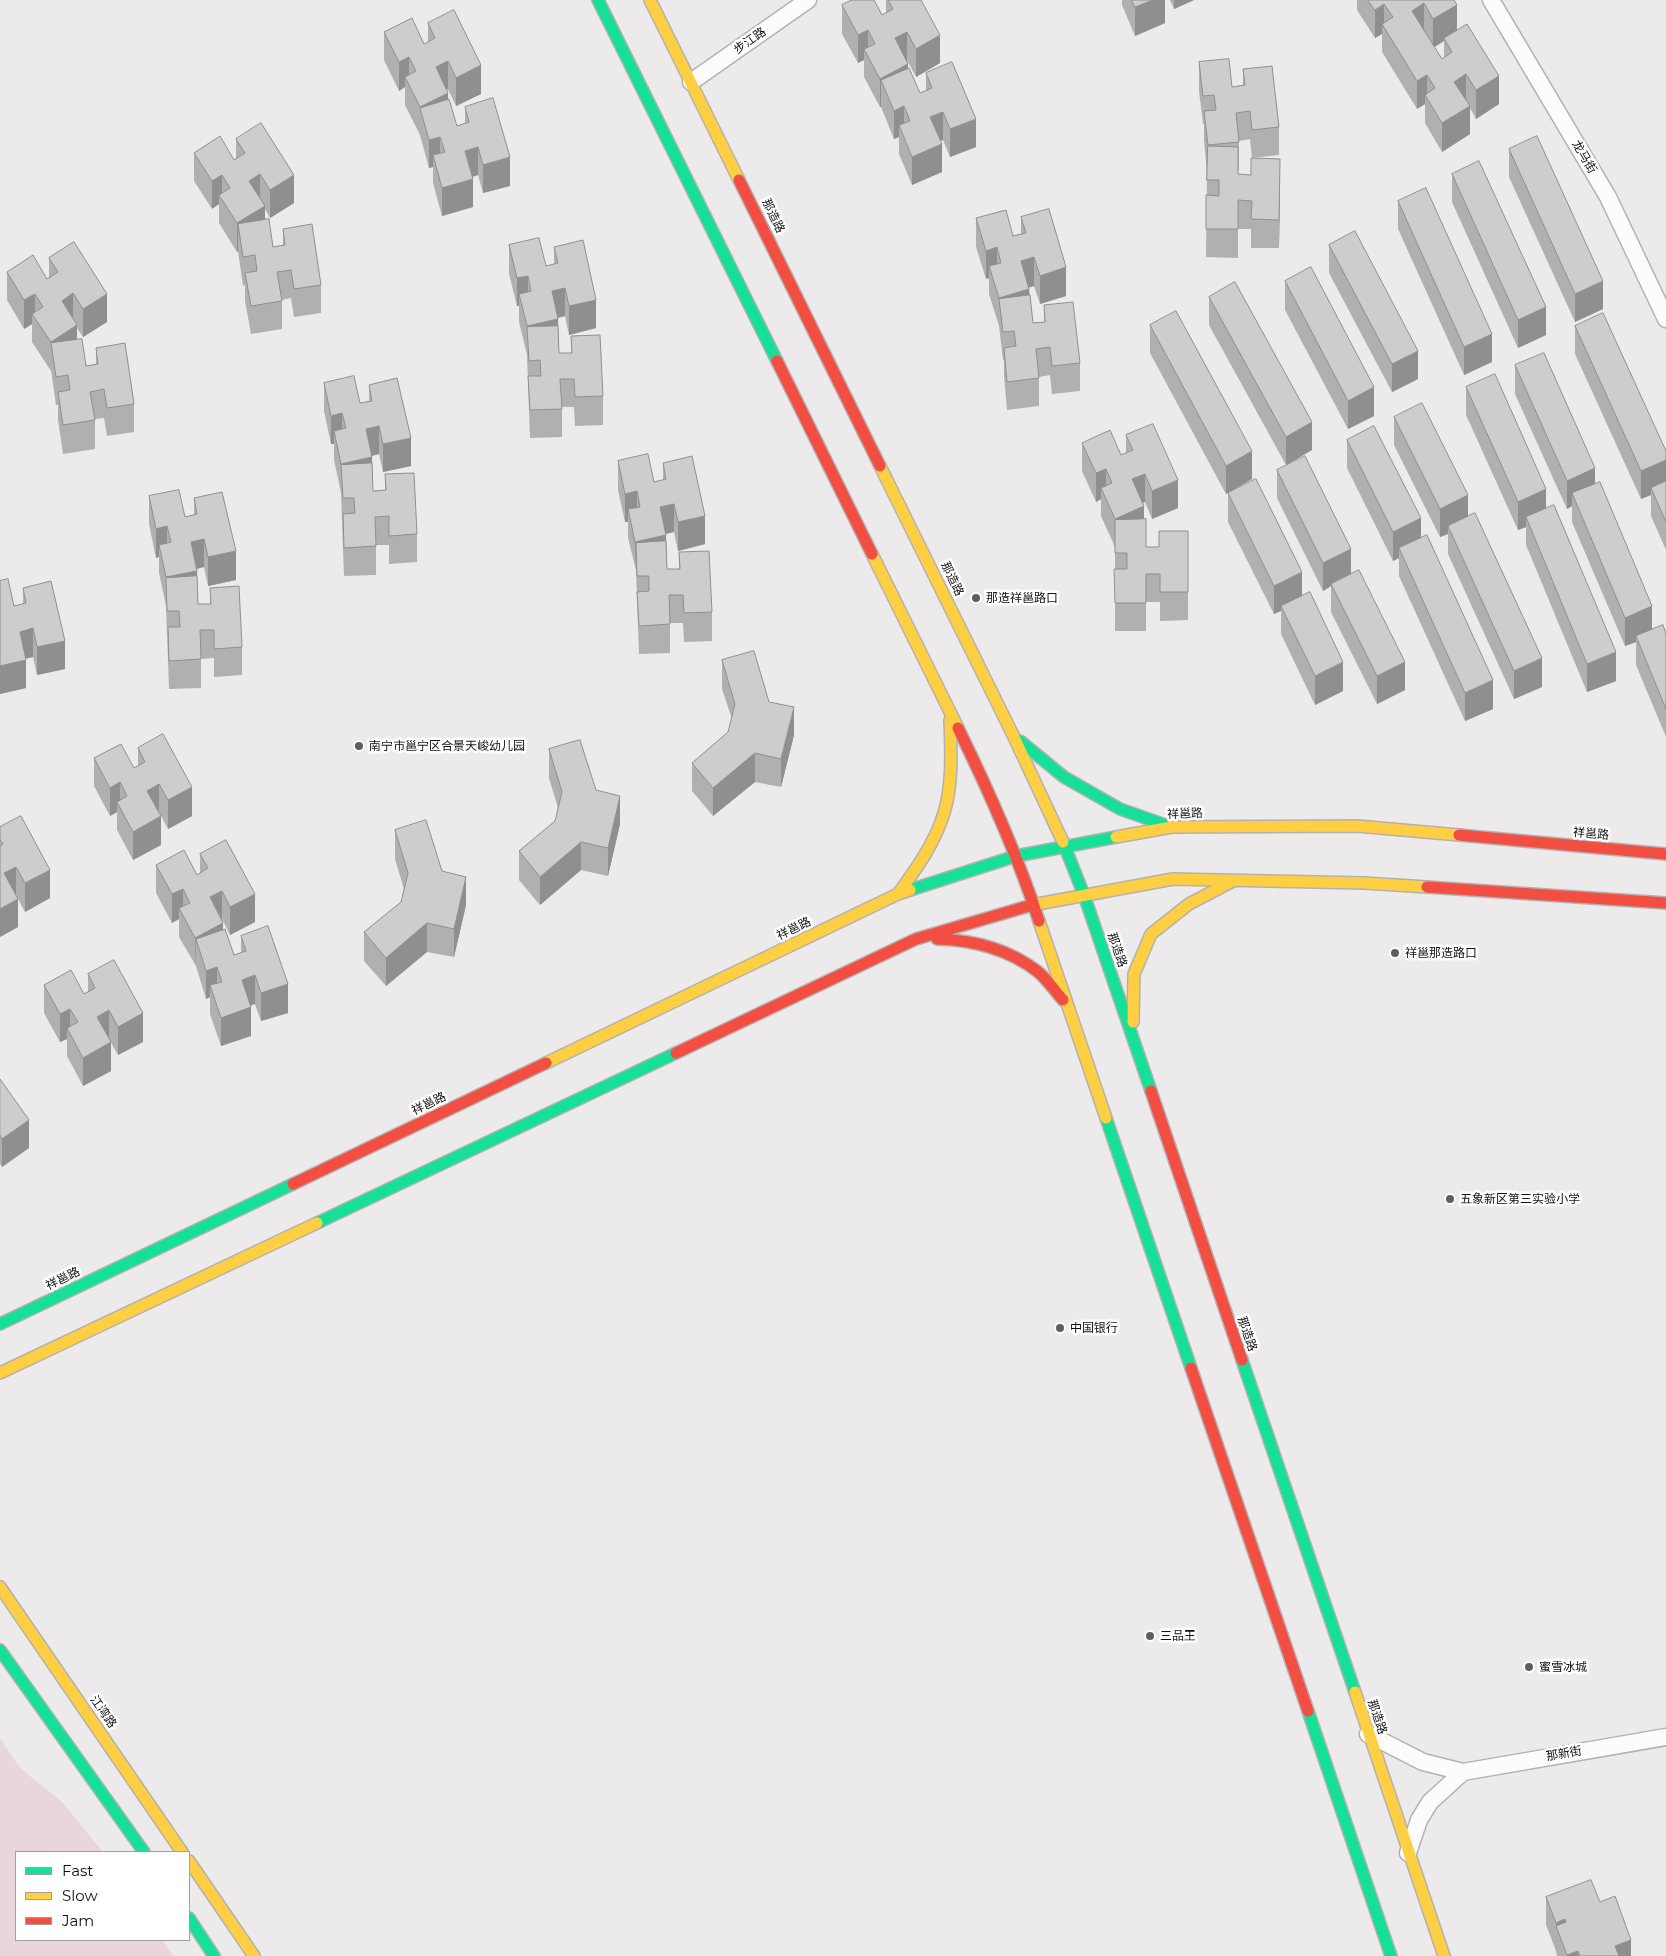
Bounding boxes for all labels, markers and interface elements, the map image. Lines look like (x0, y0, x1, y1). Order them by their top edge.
street label: 步江路 (731, 25, 769, 57)
street label: 龙马街 (1569, 138, 1599, 176)
street label: 那造路 (759, 197, 787, 235)
street label: 那造路 (938, 560, 966, 598)
place label: 那造祥邕路口 (986, 591, 1058, 605)
marker: 那造祥邕路口 (970, 592, 982, 604)
place label: 南宁市邕宁区合景天峻幼儿园 (369, 739, 525, 753)
marker: 南宁市邕宁区合景天峻幼儿园 (353, 740, 365, 752)
street label: 祥邕路 (1167, 806, 1203, 822)
street label: 祥邕路 (1572, 825, 1610, 843)
street label: 祥邕路 (775, 915, 813, 943)
street label: 那造路 (1104, 931, 1130, 969)
place label: 祥邕那造路口 (1405, 946, 1477, 960)
marker: 祥邕那造路口 (1389, 947, 1401, 959)
street label: 祥邕路 (410, 1090, 448, 1118)
place label: 五象新区第三实验小学 (1460, 1192, 1580, 1206)
marker: 五象新区第三实验小学 (1444, 1193, 1456, 1205)
street label: 祥邕路 (44, 1265, 82, 1293)
street label: 那造路 (1234, 1315, 1260, 1353)
place label: 中国银行 (1070, 1321, 1118, 1335)
marker: 中国银行 (1054, 1322, 1066, 1334)
place label: 三品王 (1160, 1629, 1196, 1643)
marker: 三品王 (1144, 1630, 1156, 1642)
place label: 蜜雪冰城 (1539, 1660, 1587, 1674)
marker: 蜜雪冰城 (1523, 1661, 1535, 1673)
street label: 江湾路 (87, 1693, 119, 1731)
street label: 那造路 (1364, 1698, 1390, 1736)
street label: 那新街 (1545, 1744, 1583, 1764)
legend (15, 1851, 190, 1941)
text: Fast (62, 1861, 93, 1880)
text: Slow (62, 1886, 98, 1905)
text: Jam (62, 1911, 94, 1930)

